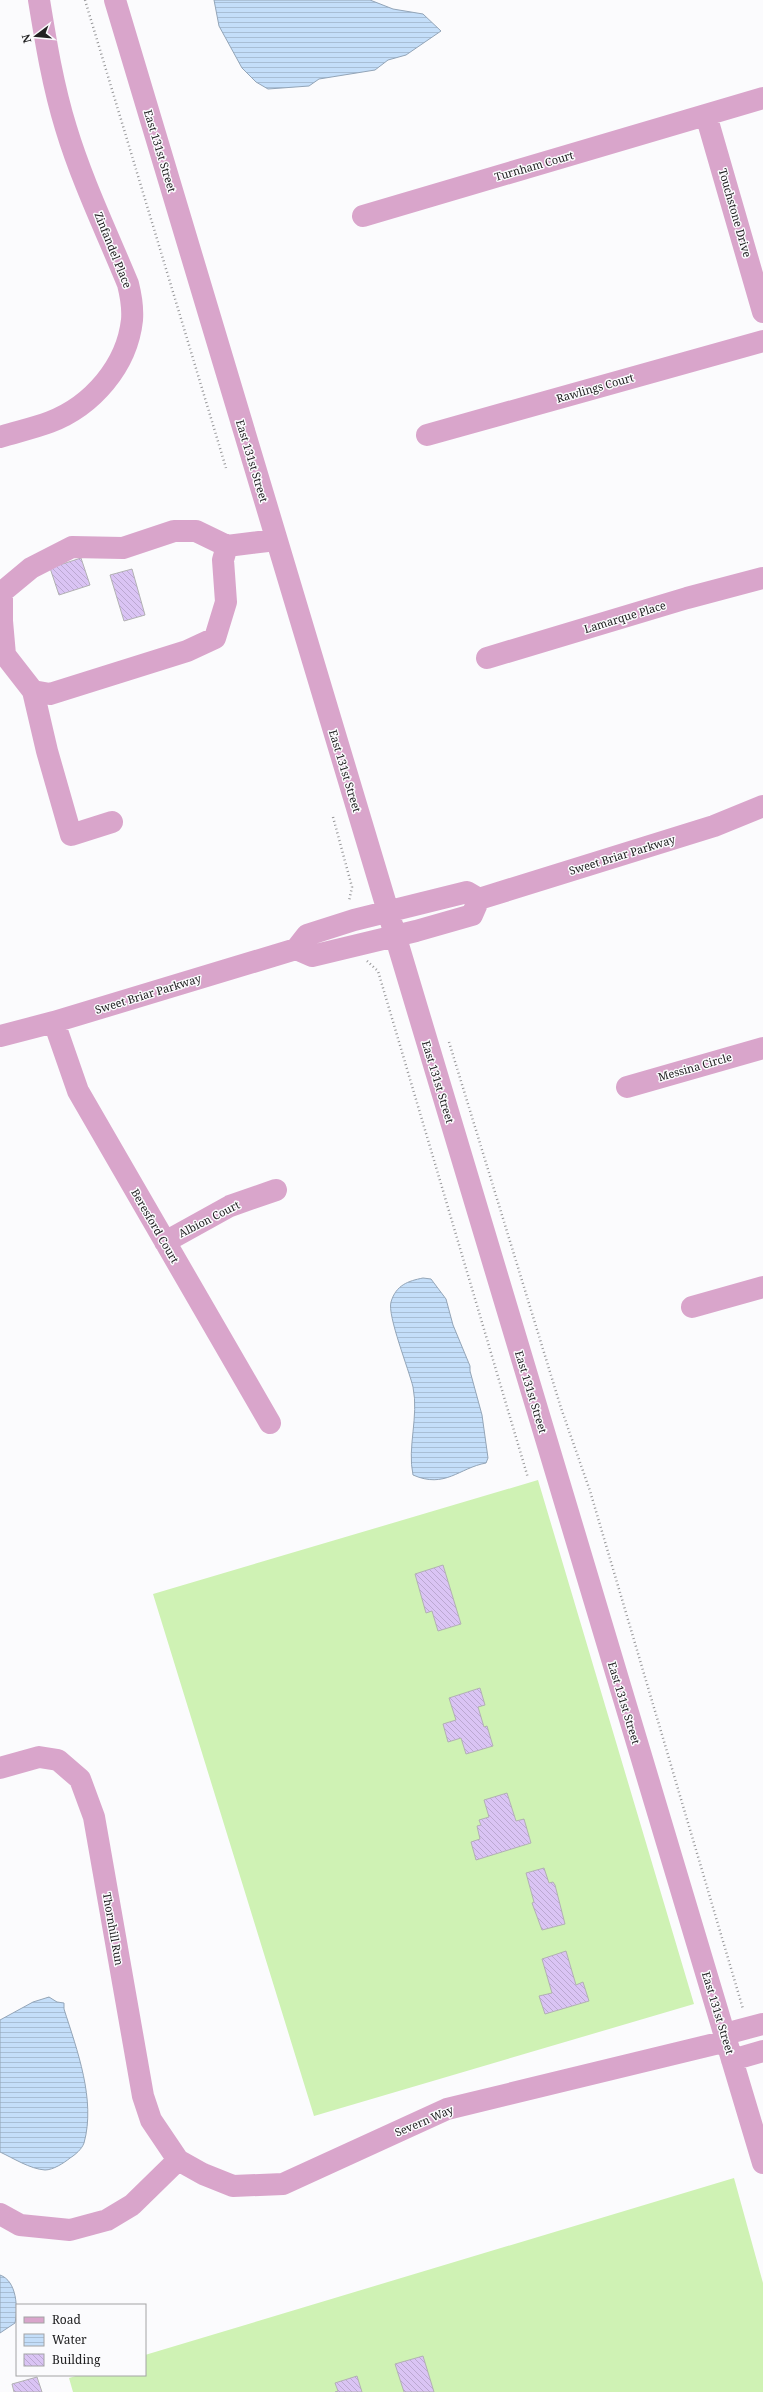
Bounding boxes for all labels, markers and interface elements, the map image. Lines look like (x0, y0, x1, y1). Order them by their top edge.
north arrow (16, 16, 56, 56)
text: N (17, 32, 34, 45)
street label: East 131st Street (141, 108, 180, 194)
street label: Turnham Court (493, 147, 575, 184)
street label: Touchstone Drive (716, 167, 755, 259)
street label: Zinfandel Place (91, 209, 136, 290)
street label: Rawlings Court (554, 369, 635, 406)
street label: East 131st Street (233, 418, 272, 504)
street label: Lamarque Place (582, 597, 668, 636)
street label: East 131st Street (326, 728, 365, 814)
street label: Sweet Briar Parkway (567, 831, 677, 878)
street label: Sweet Briar Parkway (93, 970, 203, 1017)
street label: East 131st Street (419, 1039, 458, 1125)
street label: Messina Circle (656, 1049, 734, 1084)
street label: Beresford Court (128, 1186, 183, 1266)
street label: Albion Court (176, 1197, 242, 1240)
street label: East 131st Street (512, 1349, 551, 1435)
street label: East 131st Street (605, 1660, 644, 1746)
street label: Thornhill Run (100, 1891, 127, 1967)
street label: East 131st Street (699, 1970, 738, 2056)
street label: Severn Way (392, 2101, 456, 2140)
legend (16, 2304, 146, 2376)
text: Road (52, 2311, 82, 2328)
text: Water (52, 2331, 87, 2348)
text: Building (52, 2351, 101, 2368)

